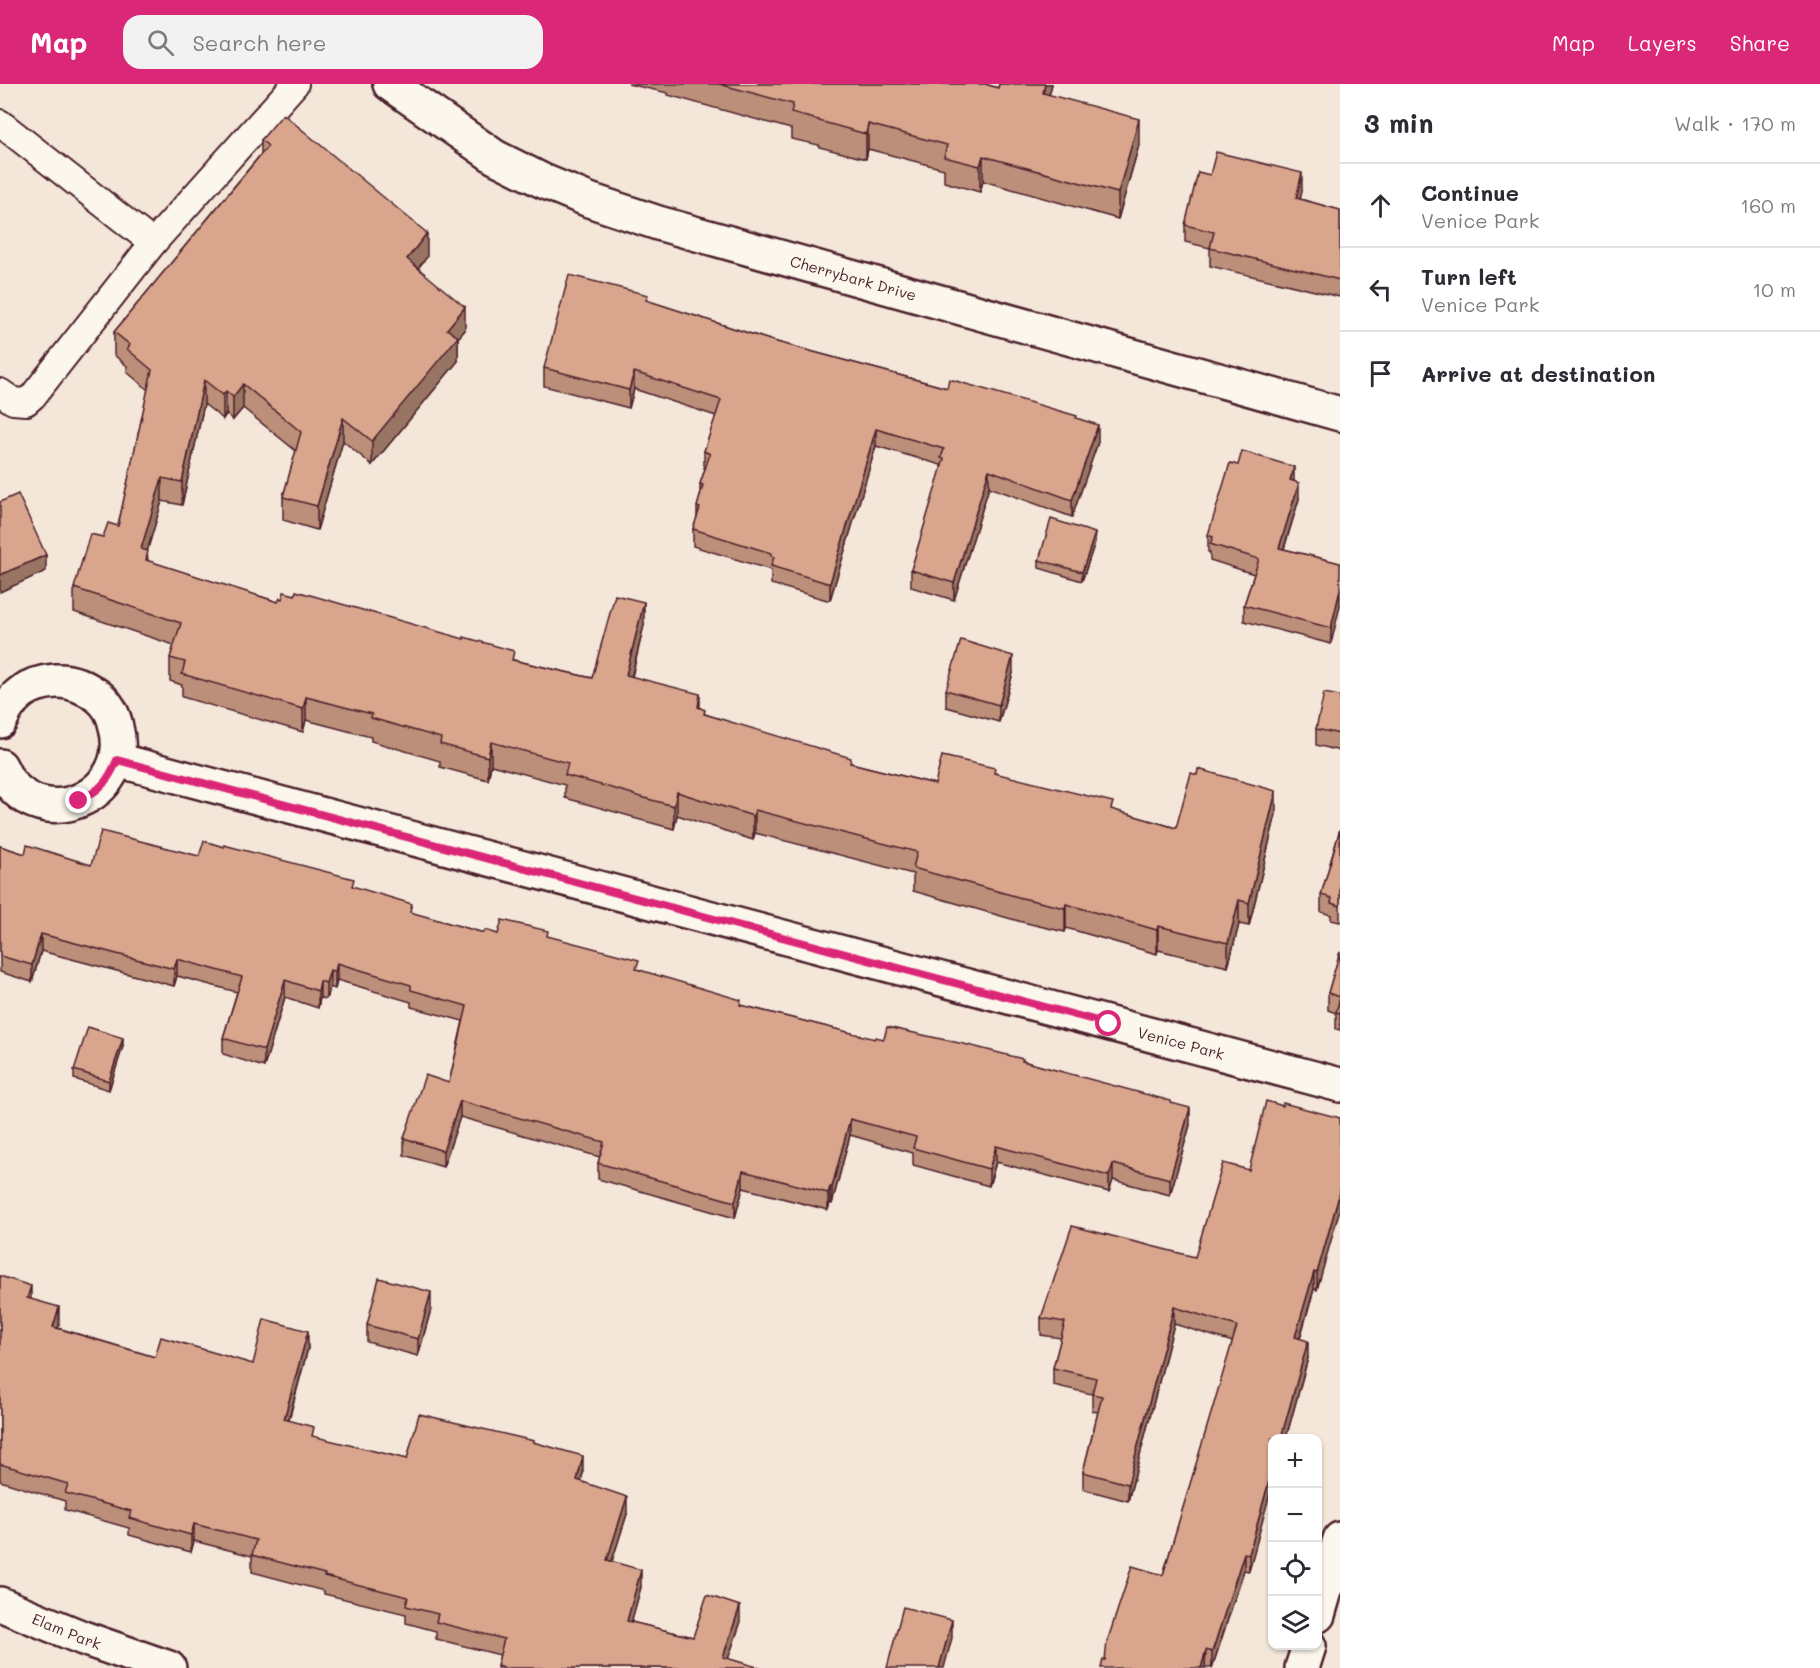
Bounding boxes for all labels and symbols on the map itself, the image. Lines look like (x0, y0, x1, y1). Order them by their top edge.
street label: Cherrybark Drive (788, 251, 919, 305)
route end (65, 787, 91, 813)
route start (1095, 1010, 1121, 1036)
street label: Venice Park (1136, 1022, 1227, 1064)
street label: Elam Park (29, 1608, 104, 1654)

